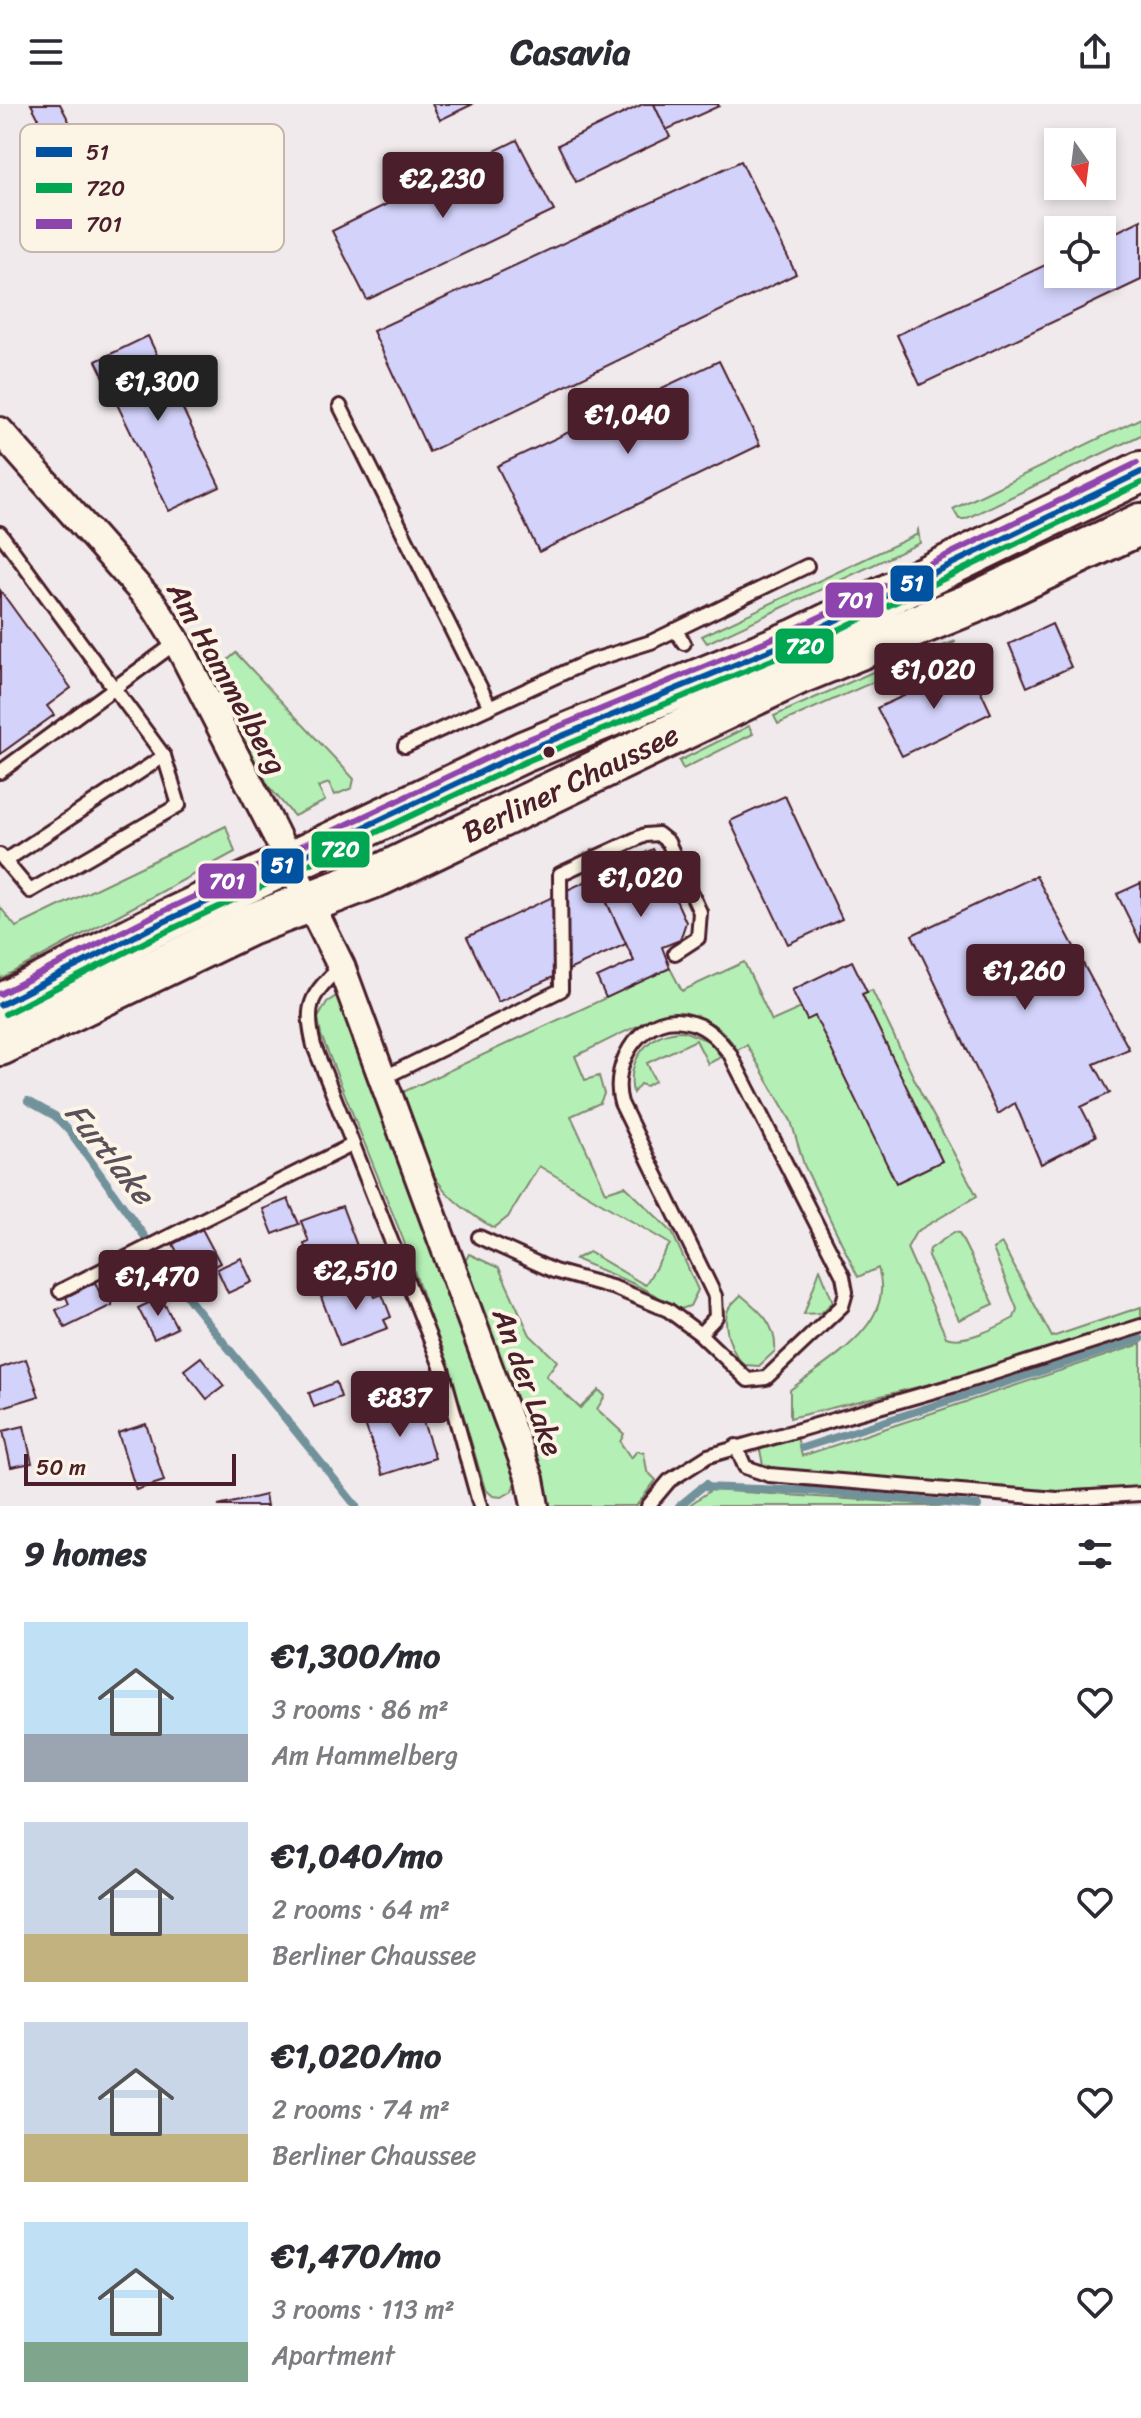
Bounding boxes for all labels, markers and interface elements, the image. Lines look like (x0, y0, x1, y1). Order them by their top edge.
text: Casavia (511, 20, 630, 84)
icon: menu (24, 30, 68, 74)
icon: share (1073, 30, 1117, 74)
legend (20, 124, 284, 252)
north arrow (1044, 128, 1116, 200)
map controls (1044, 128, 1116, 288)
text: 51 (86, 133, 109, 172)
pin: €2,230 (378, 152, 508, 220)
text: €2,230 (401, 155, 485, 201)
text: 720 (86, 169, 125, 208)
text: 701 (86, 205, 122, 244)
button: locate (1044, 216, 1116, 288)
pin: €1,300 (93, 355, 223, 423)
text: €1,300 (117, 358, 199, 404)
pin: €1,040 (563, 388, 693, 456)
text: €1,040 (586, 391, 670, 437)
line badge: 51 (889, 564, 935, 603)
text: 51 (901, 564, 924, 603)
street label: Am Hammelberg (151, 570, 303, 785)
line badge: 701 (824, 581, 885, 619)
text: 701 (837, 581, 874, 620)
line badge: 720 (774, 627, 835, 665)
text: 720 (785, 627, 825, 666)
pin: €1,020 (869, 643, 999, 711)
text: €1,020 (892, 646, 976, 692)
street label: Berliner Chaussee (452, 708, 689, 859)
unlabelled marker (541, 744, 557, 760)
line badge: 720 (310, 830, 371, 869)
text: 720 (320, 830, 360, 869)
text: 51 (271, 846, 294, 885)
line badge: 51 (260, 847, 305, 885)
pin: €1,020 (576, 851, 706, 919)
text: €1,020 (599, 854, 683, 900)
line badge: 701 (197, 862, 258, 900)
text: 701 (209, 862, 246, 901)
pin: €1,260 (960, 944, 1090, 1012)
text: €1,260 (984, 947, 1066, 993)
water label: Furtlake (50, 1089, 172, 1220)
pin: €2,510 (291, 1244, 421, 1312)
text: €2,510 (315, 1247, 397, 1293)
pin: €1,470 (93, 1250, 223, 1318)
text: €1,470 (117, 1253, 199, 1299)
street label: An der Lake (476, 1299, 580, 1464)
pin: €837 (353, 1371, 447, 1439)
text: €837 (369, 1374, 431, 1420)
text: 50 m (36, 1448, 86, 1487)
scale bar (24, 1450, 236, 1486)
text: 9 homes (24, 1524, 146, 1584)
icon: filters (1073, 1532, 1117, 1576)
text: €1,300/mo (272, 1626, 440, 1686)
icon: home (88, 1654, 184, 1750)
icon: heart (1073, 1680, 1117, 1724)
text: 3 rooms · 86 m² (272, 1686, 449, 1732)
text: Am Hammelberg (272, 1732, 458, 1778)
text: €1,040/mo (272, 1826, 443, 1886)
icon: home (88, 1854, 184, 1950)
icon: heart (1073, 1880, 1117, 1924)
text: 2 rooms · 64 m² (272, 1886, 450, 1932)
text: Berliner Chaussee (272, 1932, 476, 1978)
text: €1,020/mo (272, 2026, 441, 2086)
icon: home (88, 2054, 184, 2150)
icon: heart (1073, 2080, 1117, 2124)
text: 2 rooms · 74 m² (272, 2086, 450, 2132)
text: Berliner Chaussee (272, 2132, 476, 2178)
text: €1,470/mo (272, 2226, 441, 2286)
icon: home (88, 2254, 184, 2350)
icon: heart (1073, 2280, 1117, 2324)
text: 3 rooms · 113 m² (272, 2286, 455, 2332)
text: Apartment (272, 2332, 395, 2378)

